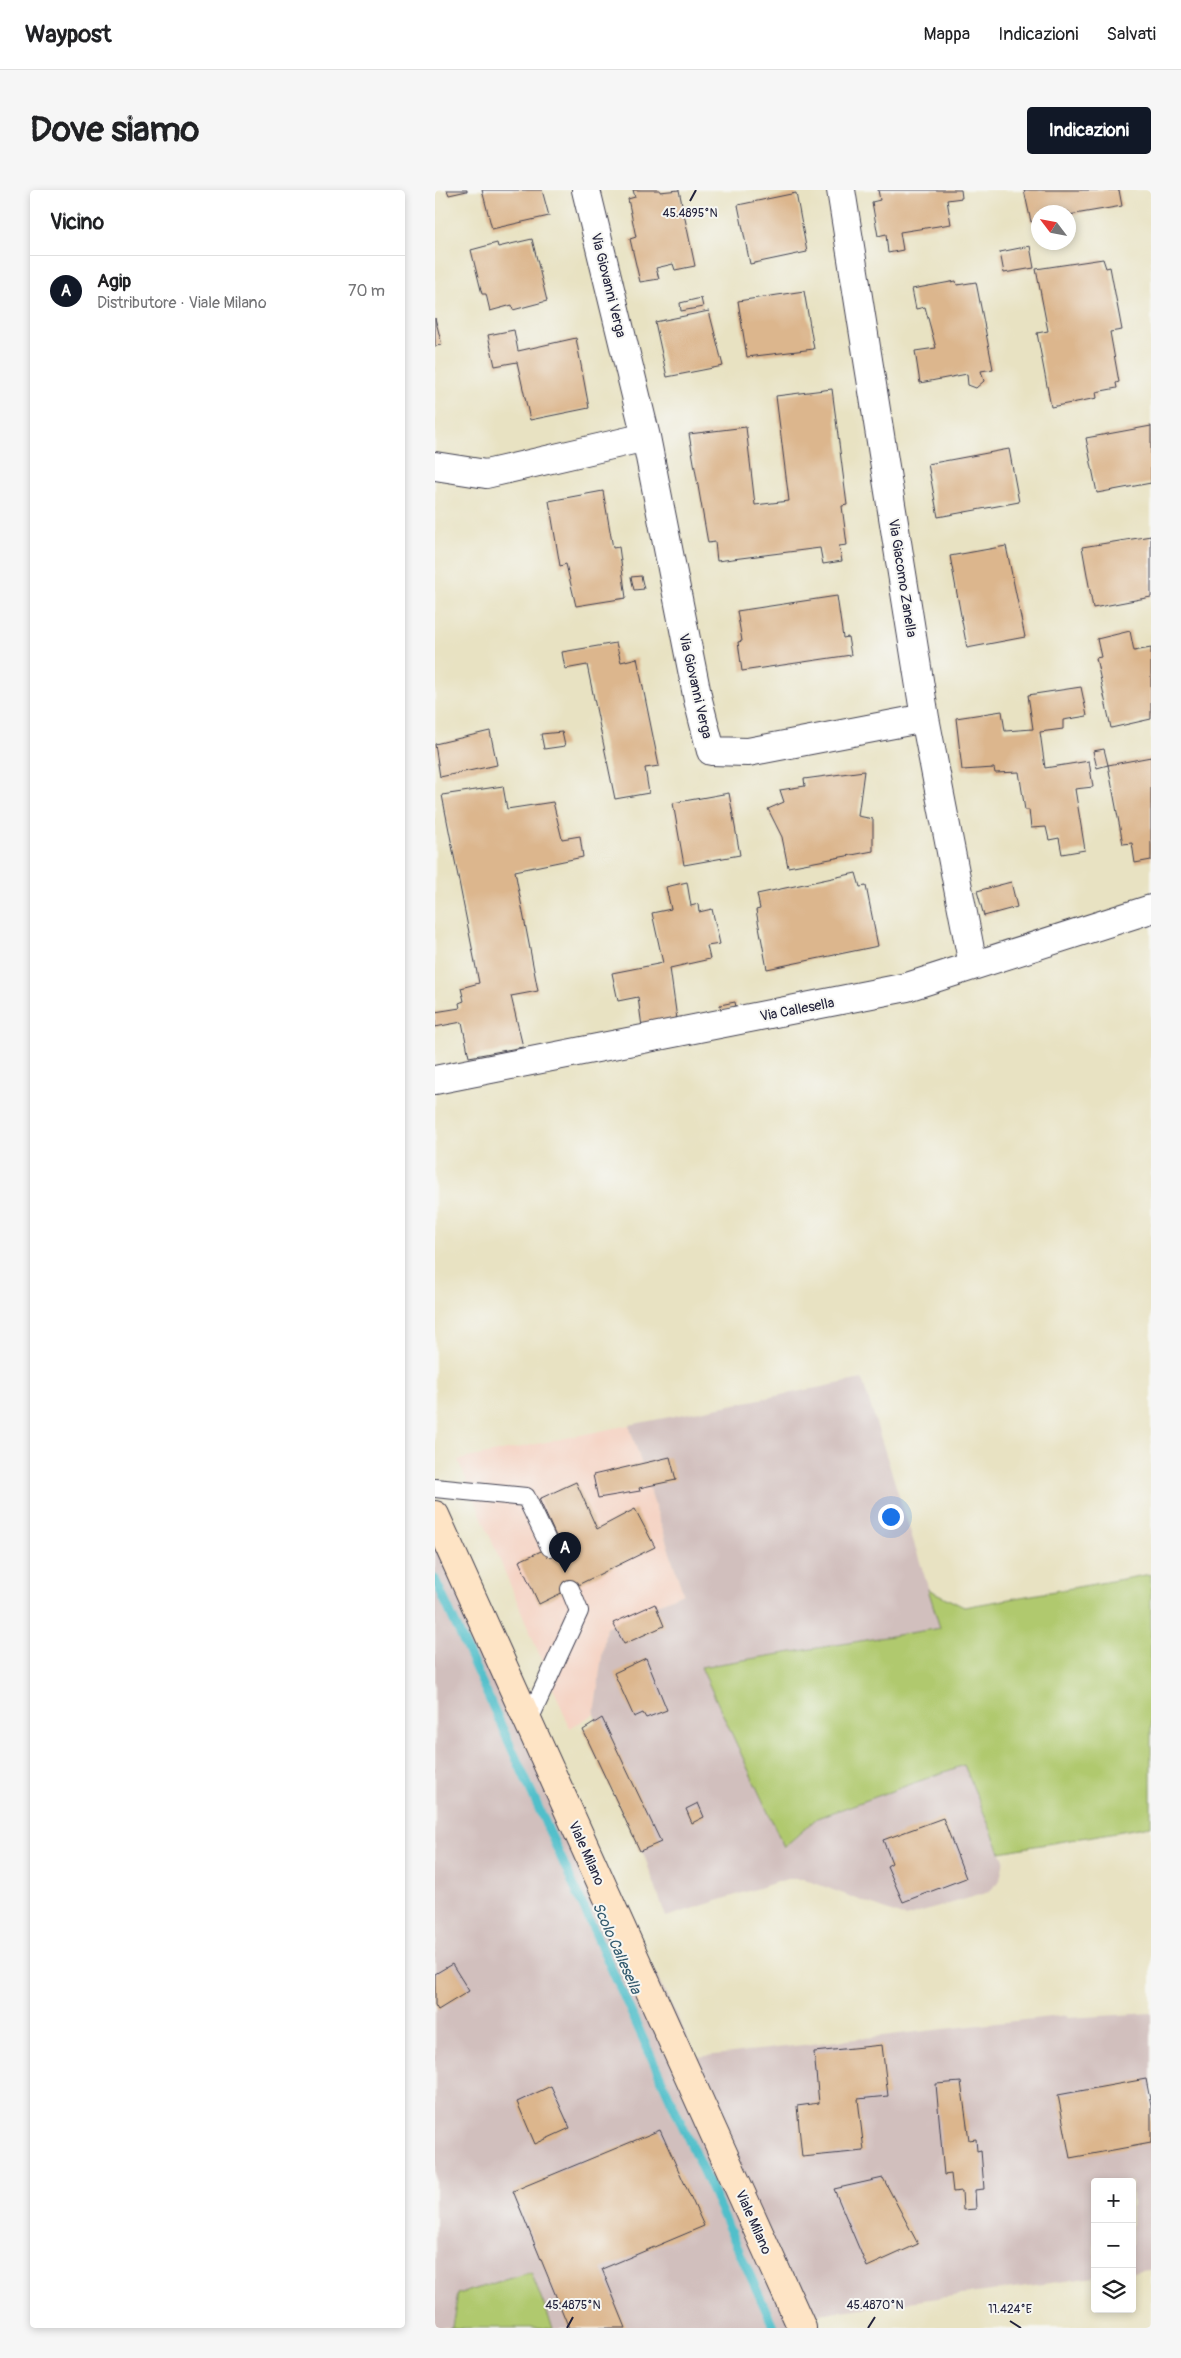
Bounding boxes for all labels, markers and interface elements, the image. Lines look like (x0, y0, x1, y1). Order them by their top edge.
text: Waypost (25, 20, 112, 49)
text: Mappa (923, 23, 970, 46)
text: Indicazioni (998, 23, 1078, 46)
text: Salvati (1106, 23, 1156, 46)
button: Indicazioni (1027, 107, 1151, 154)
text: Dove siamo (30, 108, 199, 152)
north arrow (1031, 205, 1076, 250)
text: 45.4895°N (662, 206, 718, 221)
text: Vicino (50, 209, 104, 236)
street label: Via Giovanni Verga (587, 231, 630, 339)
text: Agip (97, 269, 131, 293)
text: A (61, 281, 71, 301)
text: 70 m (348, 281, 385, 301)
text: Distributore · Viale Milano (97, 293, 267, 313)
street label: Via Giacomo Zanella (885, 518, 920, 638)
street label: Via Giovanni Verga (675, 632, 716, 740)
street label: Via Callesella (758, 994, 836, 1025)
your location (878, 1504, 904, 1530)
pin: A (549, 1532, 581, 1573)
street label: Viale Milano (565, 1819, 608, 1888)
water label: Scolo Callesella (588, 1899, 646, 1998)
map controls (1091, 2178, 1136, 2313)
button: + (1091, 2178, 1136, 2223)
street label: Viale Milano (732, 2188, 775, 2257)
button: − (1091, 2223, 1136, 2268)
button: layers (1091, 2268, 1136, 2313)
text: 45.4875°N (545, 2298, 601, 2313)
text: 45.4870°N (846, 2298, 904, 2313)
text: 11.424°E (988, 2302, 1032, 2317)

